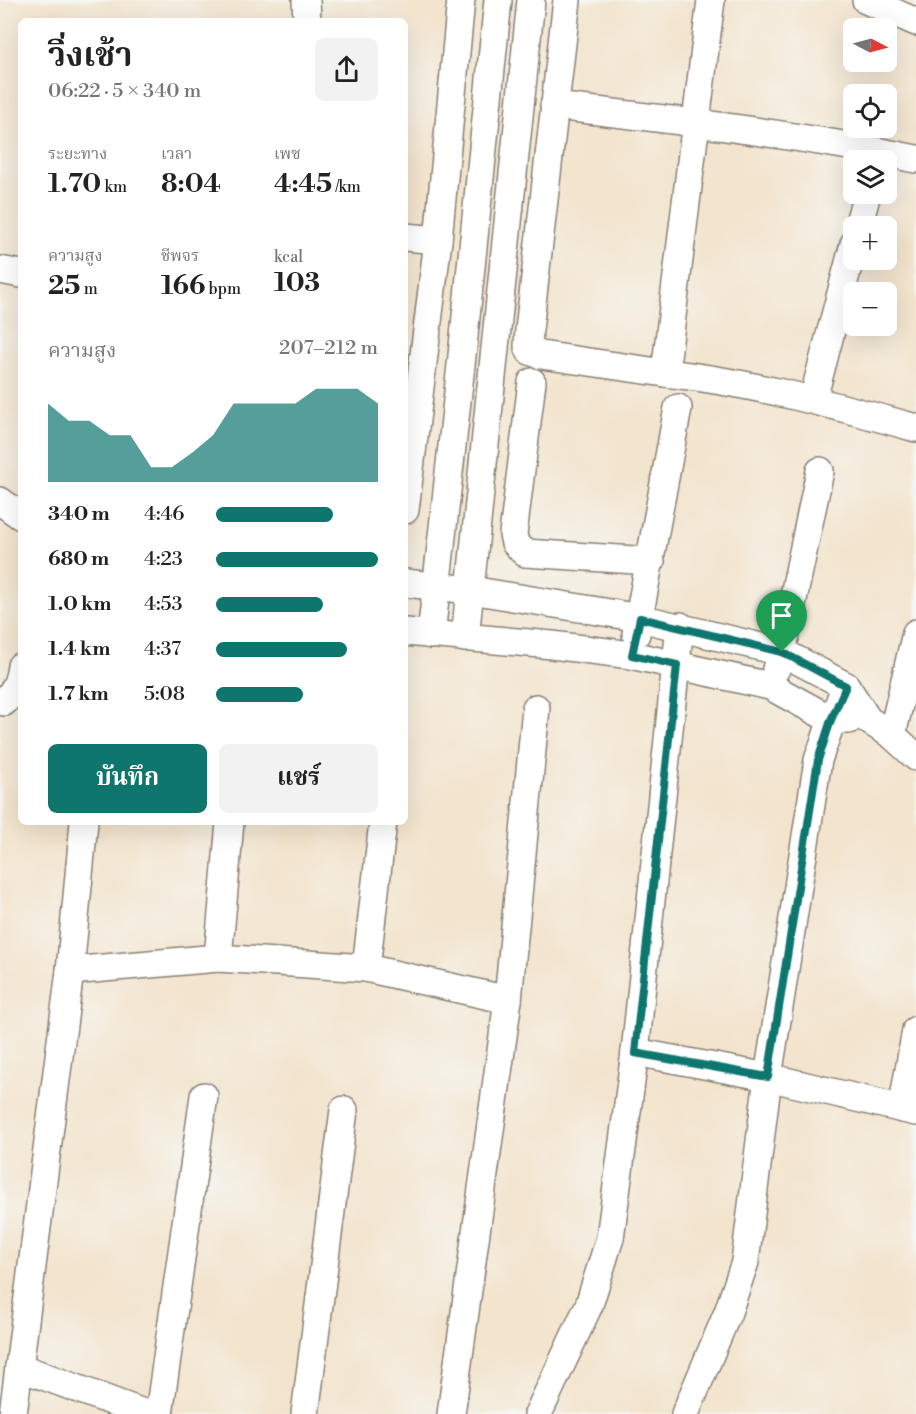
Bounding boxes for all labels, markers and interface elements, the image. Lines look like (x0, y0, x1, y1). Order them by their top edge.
north arrow (843, 18, 897, 72)
map controls (843, 18, 897, 336)
text: วิ่งเช้า (48, 36, 133, 77)
button: share (315, 38, 378, 101)
text: 06:22 · 5 × 340 m (48, 79, 201, 104)
button: locate (843, 84, 897, 138)
text: ระยะทาง (48, 144, 107, 164)
text: เวลา (161, 144, 192, 164)
text: เพซ (274, 144, 301, 164)
button: layers (843, 150, 897, 204)
text: 1.70 (48, 168, 101, 200)
text: 8:04 (161, 168, 221, 200)
text: 4:45 (274, 168, 332, 200)
text: km (101, 177, 127, 197)
text: /km (332, 177, 361, 197)
button: + (843, 216, 897, 270)
text: ความสูง (48, 246, 103, 266)
text: ชีพจร (161, 246, 199, 266)
text: kcal (274, 247, 303, 267)
text: 103 (274, 267, 320, 299)
text: 25 (48, 270, 80, 302)
text: 166 (161, 270, 205, 302)
text: m (80, 279, 98, 299)
text: bpm (205, 279, 241, 299)
button: − (843, 282, 897, 336)
text: 207–212 m (279, 336, 378, 361)
text: ความสูง (48, 339, 116, 364)
text: 340 m (48, 502, 110, 527)
text: 4:46 (144, 502, 184, 527)
text: 680 m (48, 547, 109, 572)
text: 4:23 (144, 547, 183, 572)
pin (756, 590, 807, 652)
text: 1.0 km (48, 592, 112, 617)
text: 4:53 (144, 592, 182, 617)
icon: arrive (765, 599, 798, 632)
text: 1.4 km (48, 637, 110, 662)
text: 4:37 (144, 637, 181, 662)
text: 1.7 km (48, 682, 109, 707)
text: 5:08 (144, 682, 185, 707)
button: บันทึก (48, 744, 207, 813)
button: แชร์ (219, 744, 378, 813)

